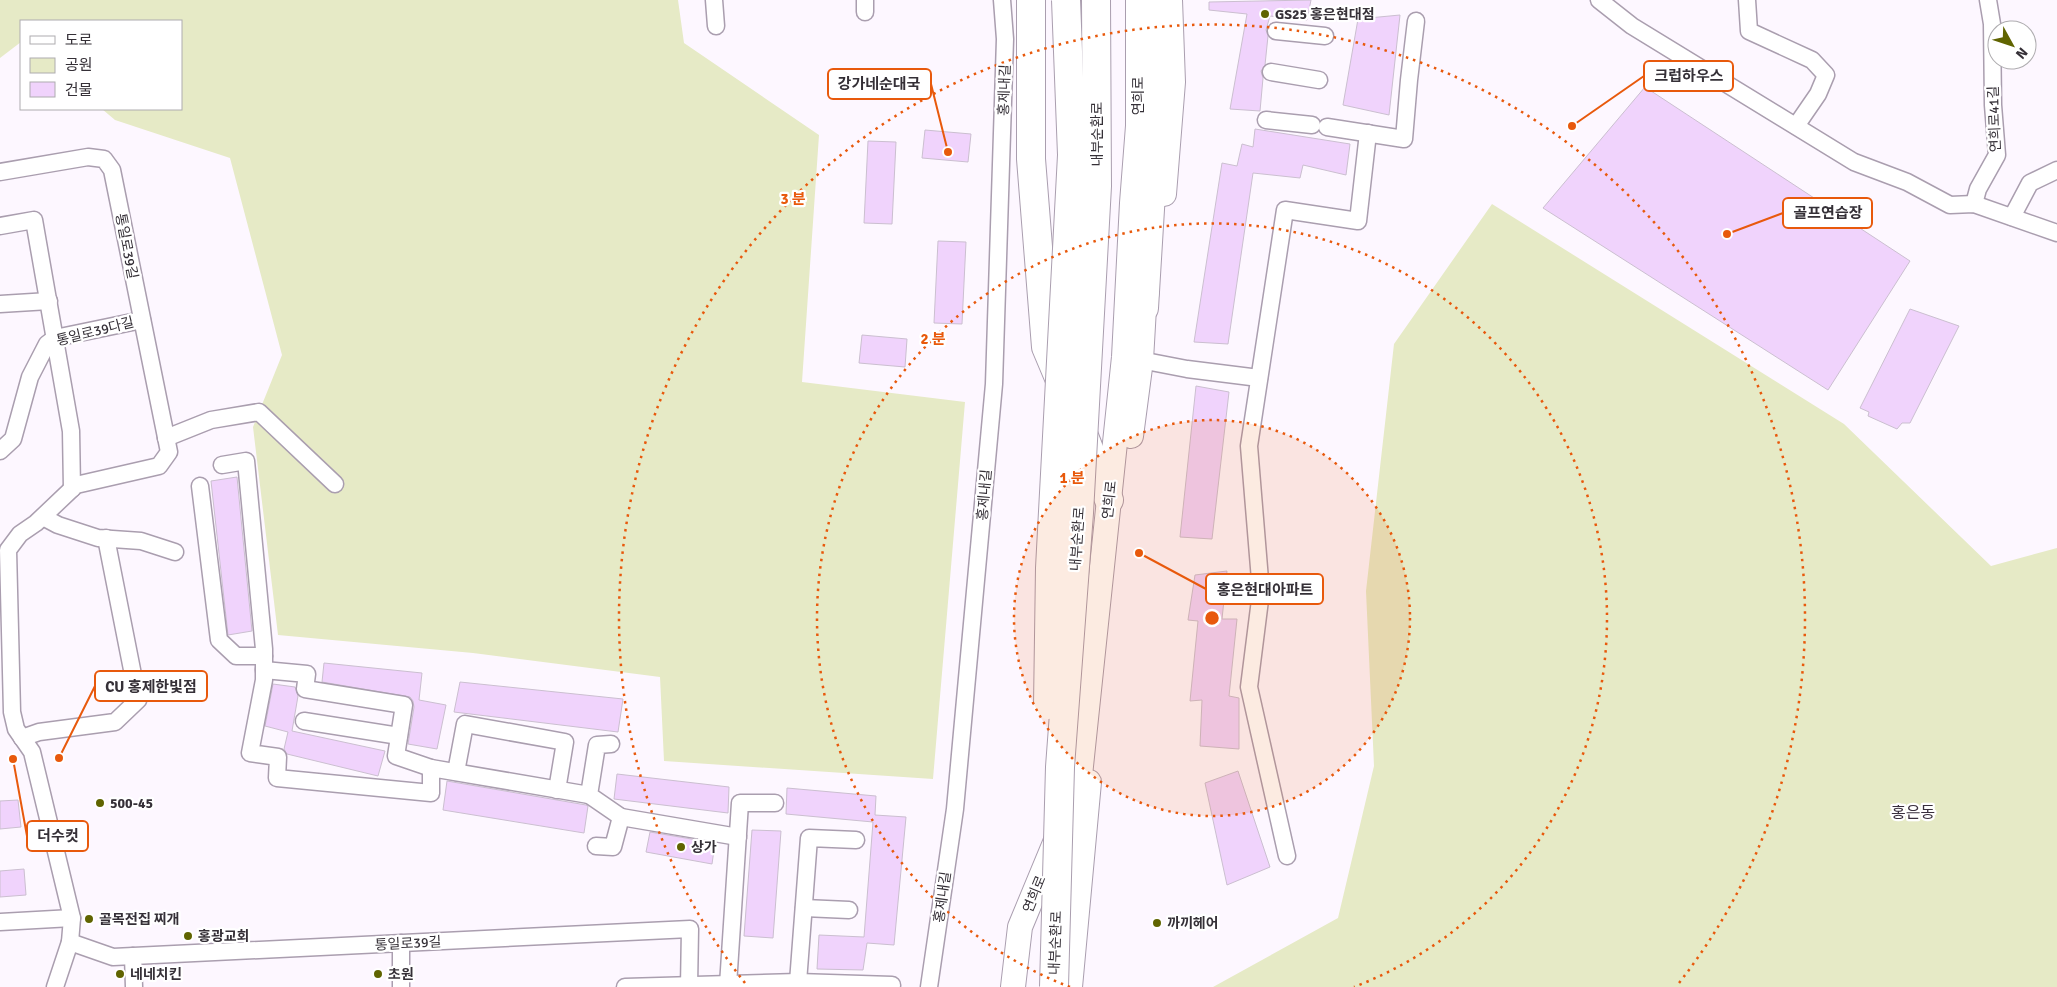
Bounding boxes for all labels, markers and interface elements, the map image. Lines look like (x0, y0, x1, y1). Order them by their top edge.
place label: GS25 홍은현대점 (1275, 6, 1375, 23)
marker: GS25 홍은현대점 (1259, 8, 1271, 20)
legend (20, 20, 182, 110)
north arrow (1987, 20, 2037, 70)
text: 도로 (65, 31, 93, 49)
text: N (2012, 44, 2031, 62)
text: 공원 (65, 56, 93, 74)
callout: 크럽하우스 (1644, 61, 1733, 91)
street label: 홍제내길 (995, 64, 1014, 116)
text: 크럽하우스 (1654, 67, 1724, 85)
callout: 강가네순대국 (828, 69, 931, 99)
text: 강가네순대국 (838, 75, 921, 93)
street label: 연희로 (1130, 77, 1147, 115)
text: 건물 (65, 81, 93, 99)
street label: 연희로41길 (1985, 85, 2004, 153)
street label: 내부순환로 (1089, 102, 1106, 166)
text: 3 분 (780, 190, 806, 208)
callout: 골프연습장 (1783, 198, 1872, 228)
text: 골프연습장 (1793, 204, 1863, 222)
street label: 통일로39길 (112, 212, 141, 280)
street label: 통일로39다길 (54, 314, 136, 349)
text: 2 분 (920, 330, 946, 348)
street label: 홍제내길 (974, 469, 995, 521)
text: 1 분 (1059, 469, 1085, 487)
street label: 연희로 (1099, 480, 1120, 520)
street label: 내부순환로 (1067, 506, 1088, 572)
callout: 홍은현대아파트 (1206, 574, 1323, 604)
text: 홍은현대아파트 (1217, 581, 1313, 599)
centre of rings (1203, 609, 1221, 627)
callout: CU 홍제한빛점 (95, 671, 207, 701)
text: CU 홍제한빛점 (105, 678, 197, 696)
place label: 500-45 (110, 795, 153, 812)
marker: 500-45 (94, 797, 106, 809)
district label: 홍은동 (1891, 803, 1935, 823)
callout: 더수컷 (27, 821, 88, 851)
text: 더수컷 (37, 827, 79, 845)
place label: 상가 (691, 839, 717, 856)
marker: 상가 (675, 841, 687, 853)
street label: 홍제내길 (930, 870, 954, 924)
street label: 연희로 (1019, 873, 1050, 915)
street label: 내부순환로 (1046, 910, 1065, 975)
place label: 골목전집 찌개 (99, 911, 179, 928)
marker: 골목전집 찌개 (83, 913, 95, 925)
place label: 까끼헤어 (1167, 915, 1219, 932)
marker: 까끼헤어 (1151, 917, 1163, 929)
place label: 홍광교회 (198, 928, 250, 945)
marker: 홍광교회 (182, 930, 194, 942)
street label: 통일로39길 (374, 933, 442, 954)
place label: 네네치킨 (130, 966, 182, 983)
place label: 초원 (388, 966, 414, 983)
marker: 네네치킨 (114, 968, 126, 980)
marker: 초원 (372, 968, 384, 980)

